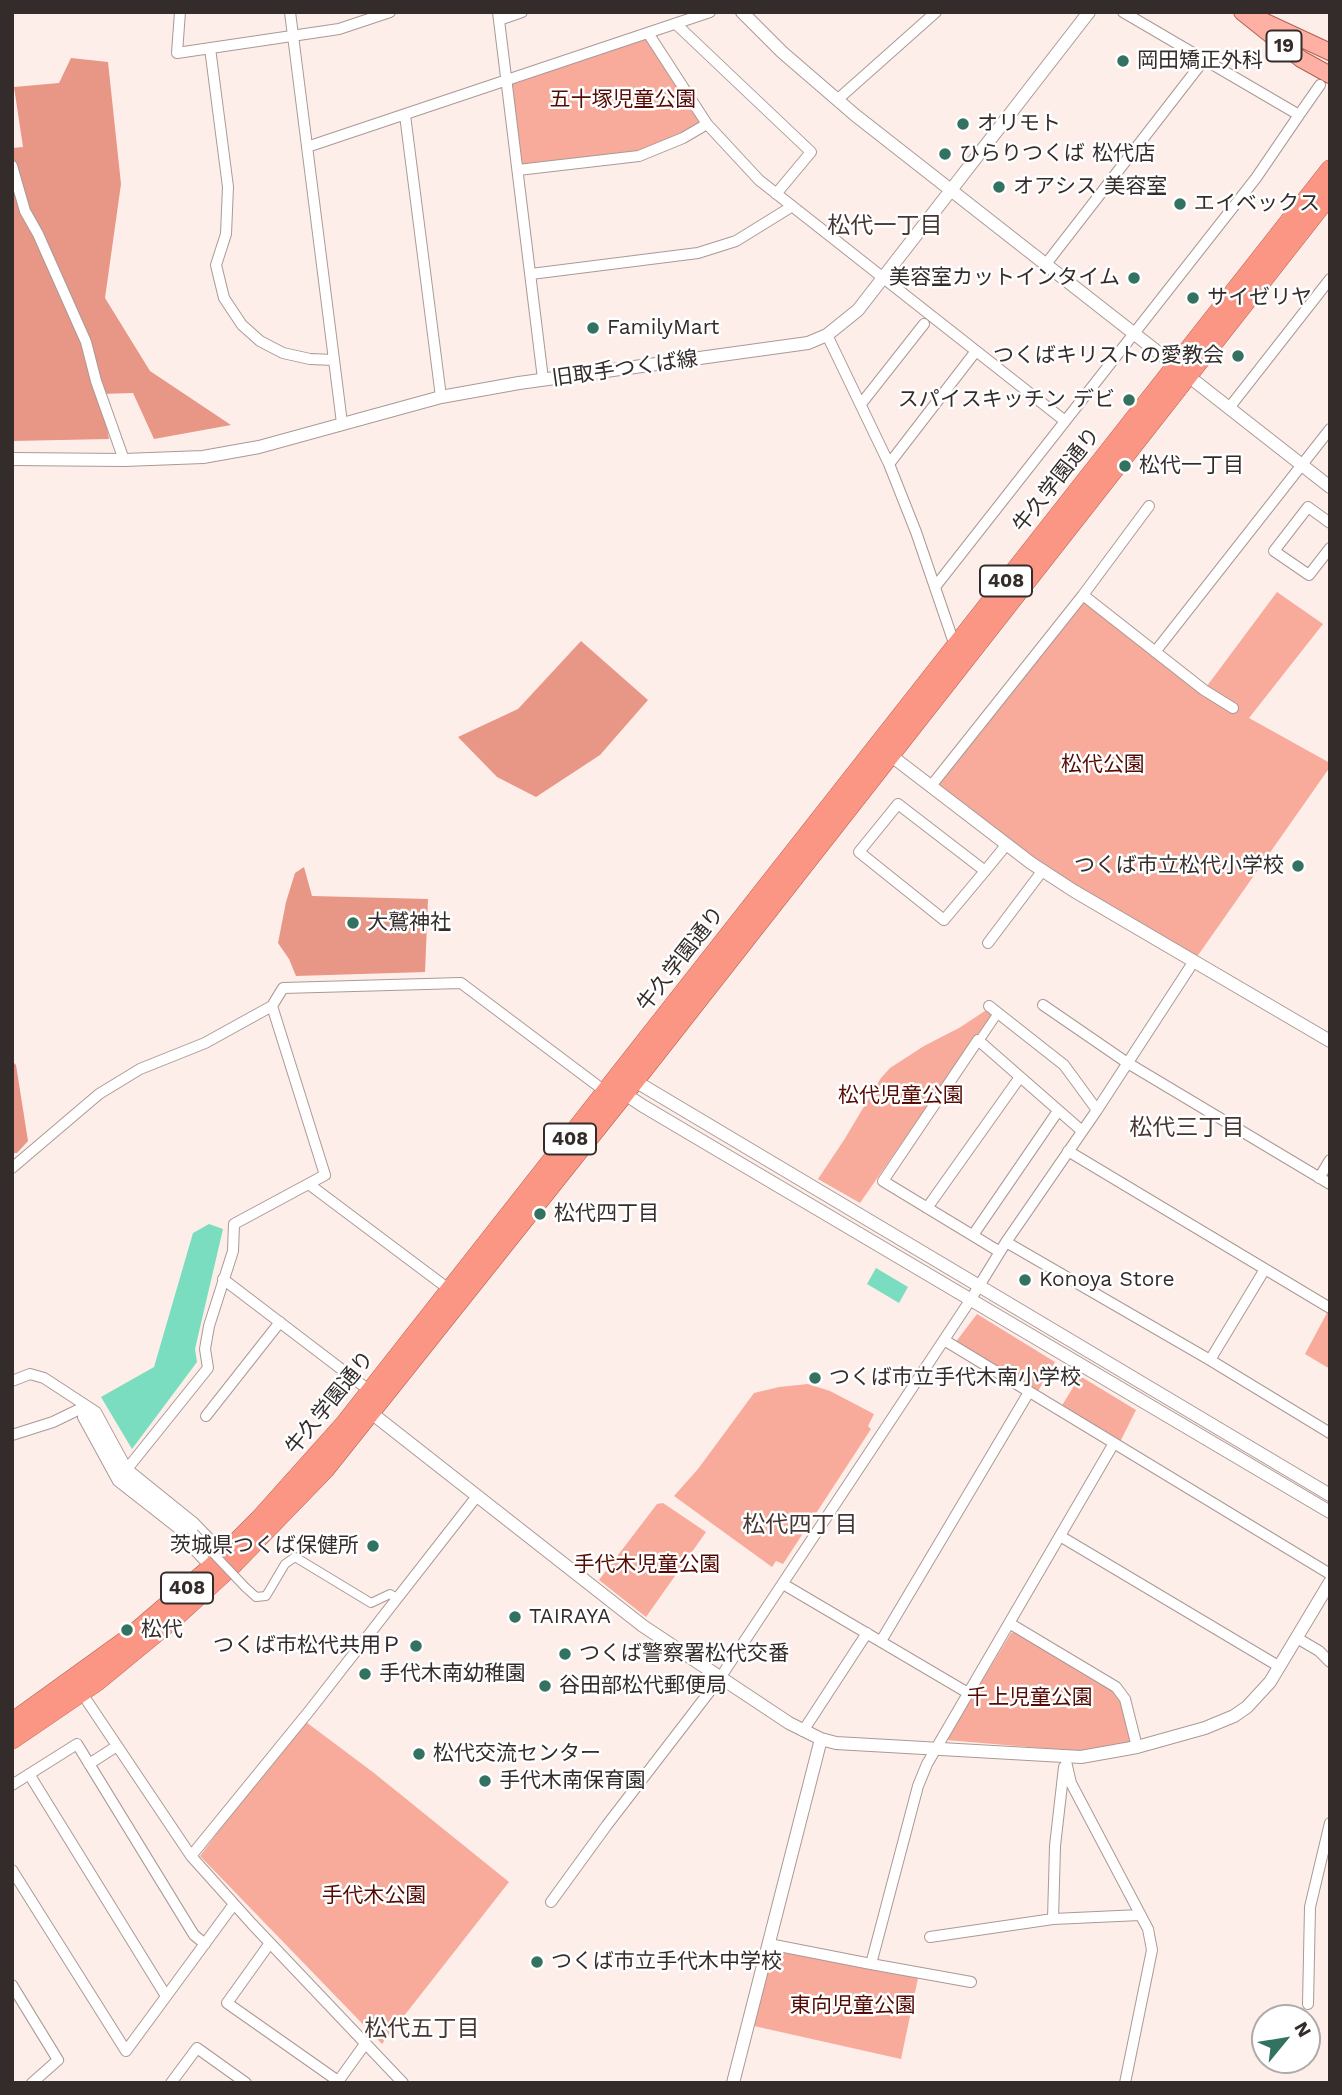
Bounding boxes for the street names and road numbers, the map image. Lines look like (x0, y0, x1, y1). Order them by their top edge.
road number: 19 (1266, 30, 1302, 61)
street label: 旧取手つくば線 (550, 346, 700, 392)
street label: 牛久学園通り (1008, 423, 1106, 537)
road number: 408 (980, 566, 1032, 596)
street label: 牛久学園通り (632, 902, 730, 1016)
road number: 408 (544, 1124, 596, 1154)
street label: 牛久学園通り (281, 1346, 379, 1460)
road number: 408 (161, 1572, 213, 1604)

